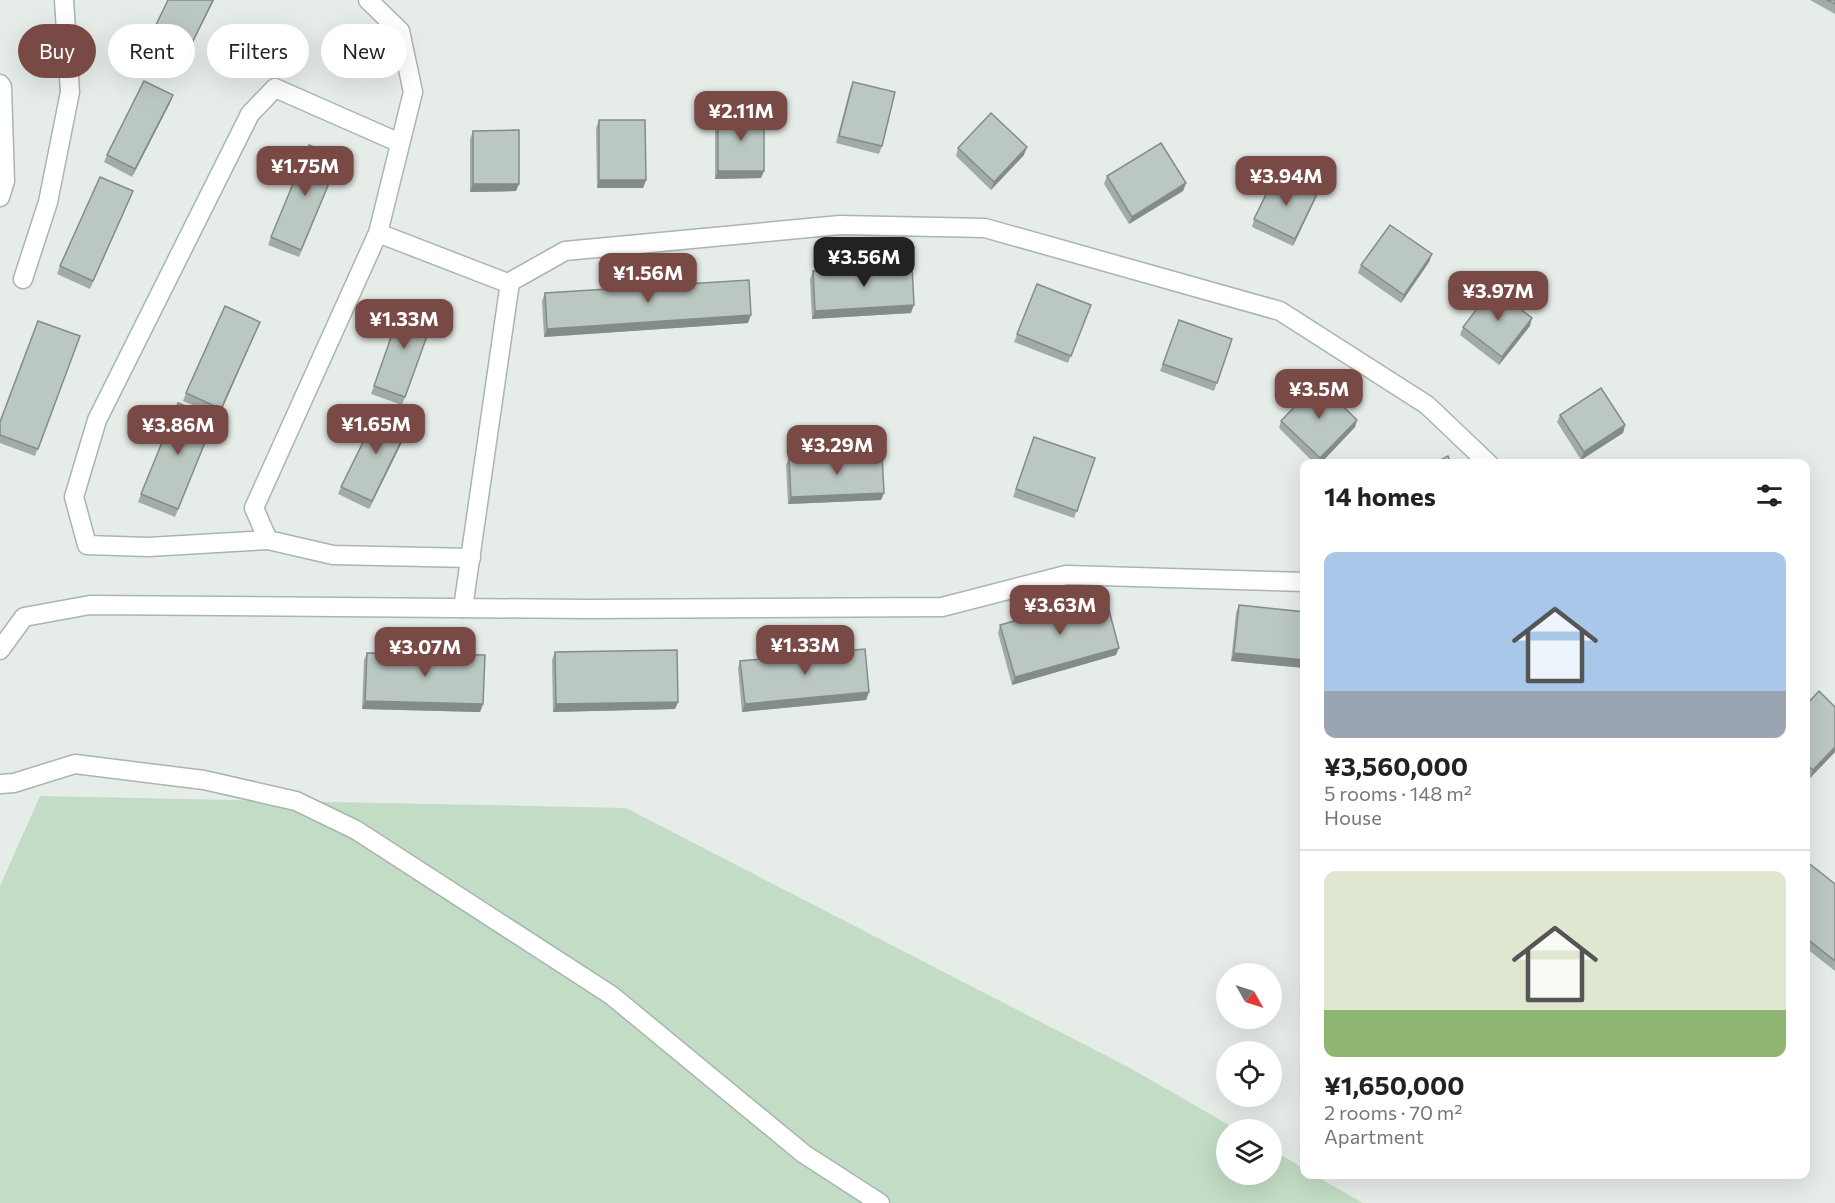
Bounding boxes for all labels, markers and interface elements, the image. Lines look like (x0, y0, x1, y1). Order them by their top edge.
chip: Buy (18, 24, 96, 78)
chip: Rent (108, 24, 195, 78)
chip: Filters (207, 24, 309, 78)
chip: New (321, 24, 407, 78)
pin: ¥2.11M (692, 91, 790, 142)
text: ¥2.11M (708, 98, 774, 122)
pin: ¥1.75M (256, 146, 354, 197)
text: ¥1.75M (271, 153, 339, 177)
pin: ¥3.94M (1237, 156, 1335, 207)
text: ¥3.94M (1249, 163, 1323, 187)
pin: ¥3.56M (815, 237, 913, 288)
text: ¥3.56M (828, 244, 900, 268)
pin: ¥1.56M (599, 253, 697, 304)
text: ¥1.56M (613, 260, 683, 284)
pin: ¥3.97M (1449, 271, 1547, 322)
text: ¥3.97M (1462, 278, 1534, 302)
pin: ¥1.33M (355, 299, 453, 350)
text: ¥1.33M (369, 306, 439, 330)
pin: ¥3.5M (1277, 369, 1361, 420)
text: ¥3.5M (1289, 376, 1349, 400)
pin: ¥1.65M (327, 404, 425, 455)
pin: ¥3.86M (129, 405, 227, 456)
text: ¥1.65M (341, 411, 411, 435)
text: ¥3.86M (141, 412, 215, 436)
pin: ¥3.29M (788, 425, 886, 476)
text: ¥3.29M (801, 432, 873, 456)
icon: filters (1753, 479, 1786, 512)
text: 14 homes (1324, 480, 1436, 511)
pin: ¥3.63M (1011, 585, 1109, 636)
icon: home (1501, 591, 1609, 699)
text: ¥3.63M (1024, 592, 1096, 616)
pin: ¥1.33M (756, 625, 854, 676)
pin: ¥3.07M (376, 627, 474, 678)
text: ¥1.33M (770, 632, 840, 656)
text: ¥3.07M (389, 634, 461, 658)
text: ¥3,560,000 (1324, 750, 1468, 781)
text: 5 rooms · 148 m² (1324, 781, 1472, 805)
text: House (1324, 805, 1382, 829)
icon: home (1501, 910, 1609, 1018)
north arrow (1216, 963, 1282, 1029)
map controls (1216, 963, 1282, 1185)
button: locate (1216, 1041, 1282, 1107)
text: ¥1,650,000 (1324, 1069, 1465, 1100)
text: 2 rooms · 70 m² (1324, 1100, 1462, 1124)
button: layers (1216, 1119, 1282, 1185)
text: Apartment (1324, 1124, 1424, 1148)

